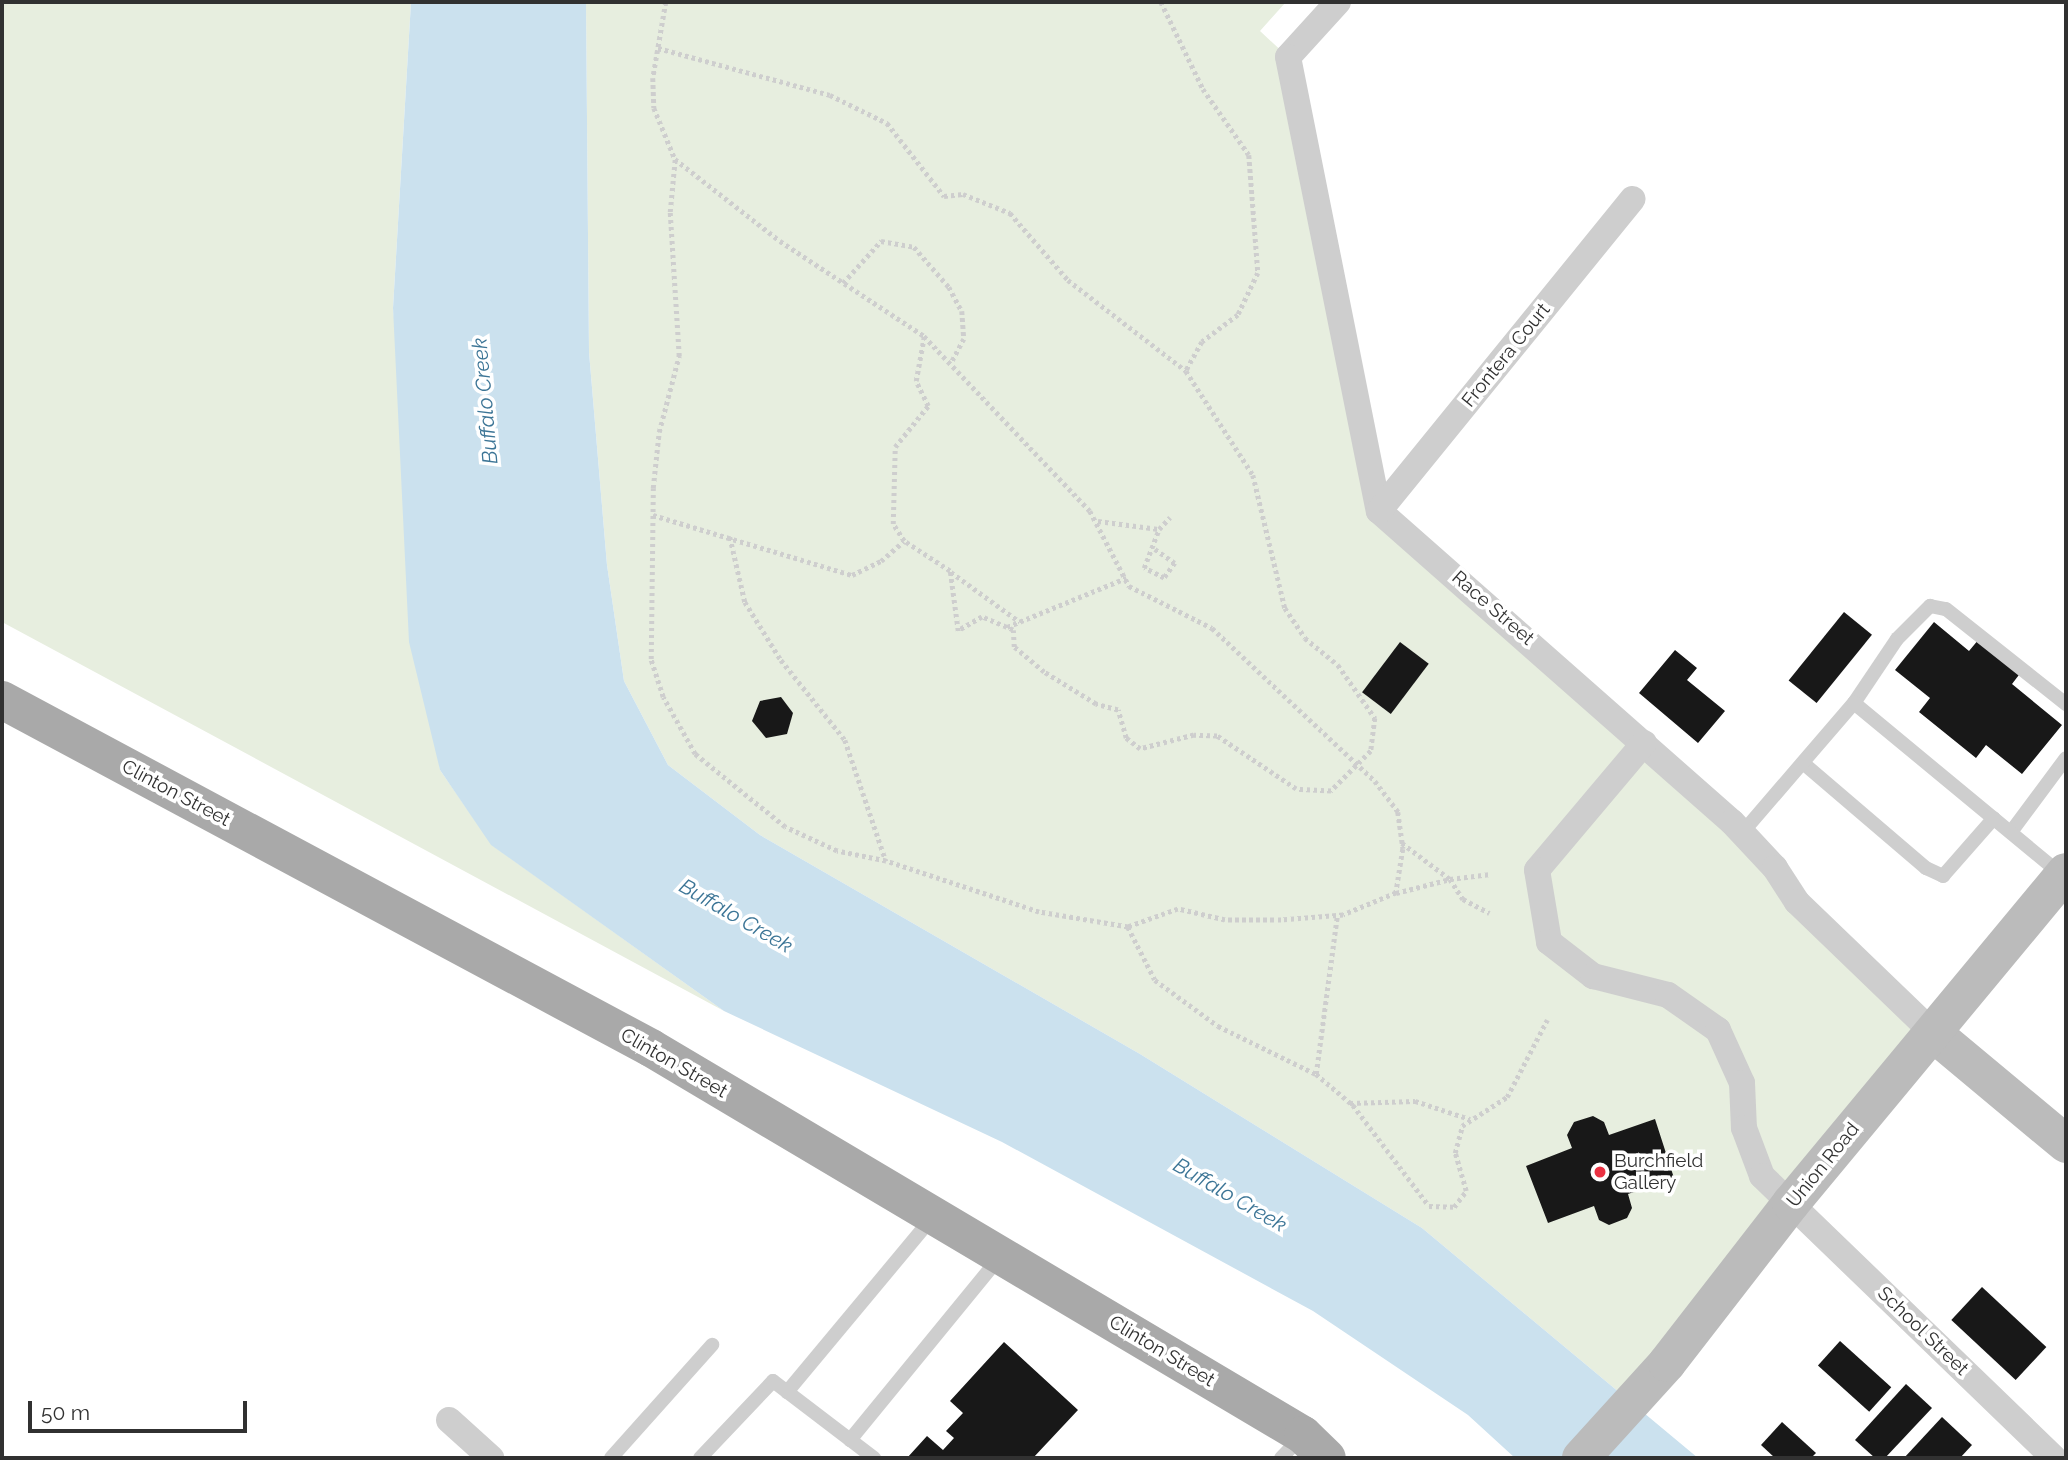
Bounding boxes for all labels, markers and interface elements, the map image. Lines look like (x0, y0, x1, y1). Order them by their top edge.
street label: Frontera Court (1457, 298, 1555, 412)
water label: Buffalo Creek (467, 337, 503, 465)
street label: Race Street (1447, 566, 1539, 650)
street label: Clinton Street (118, 755, 234, 831)
water label: Buffalo Creek (675, 873, 797, 959)
street label: Clinton Street (617, 1023, 731, 1103)
street label: Union Road (1782, 1118, 1864, 1212)
place label: Burchfield Gallery (1614, 1150, 1703, 1194)
water label: Buffalo Creek (1169, 1152, 1291, 1238)
marker: Burchfield Gallery (1592, 1164, 1608, 1180)
street label: School Street (1873, 1282, 1973, 1380)
street label: Clinton Street (1105, 1310, 1219, 1392)
scale bar (32, 1386, 250, 1430)
text: 50 m (41, 1400, 90, 1425)

